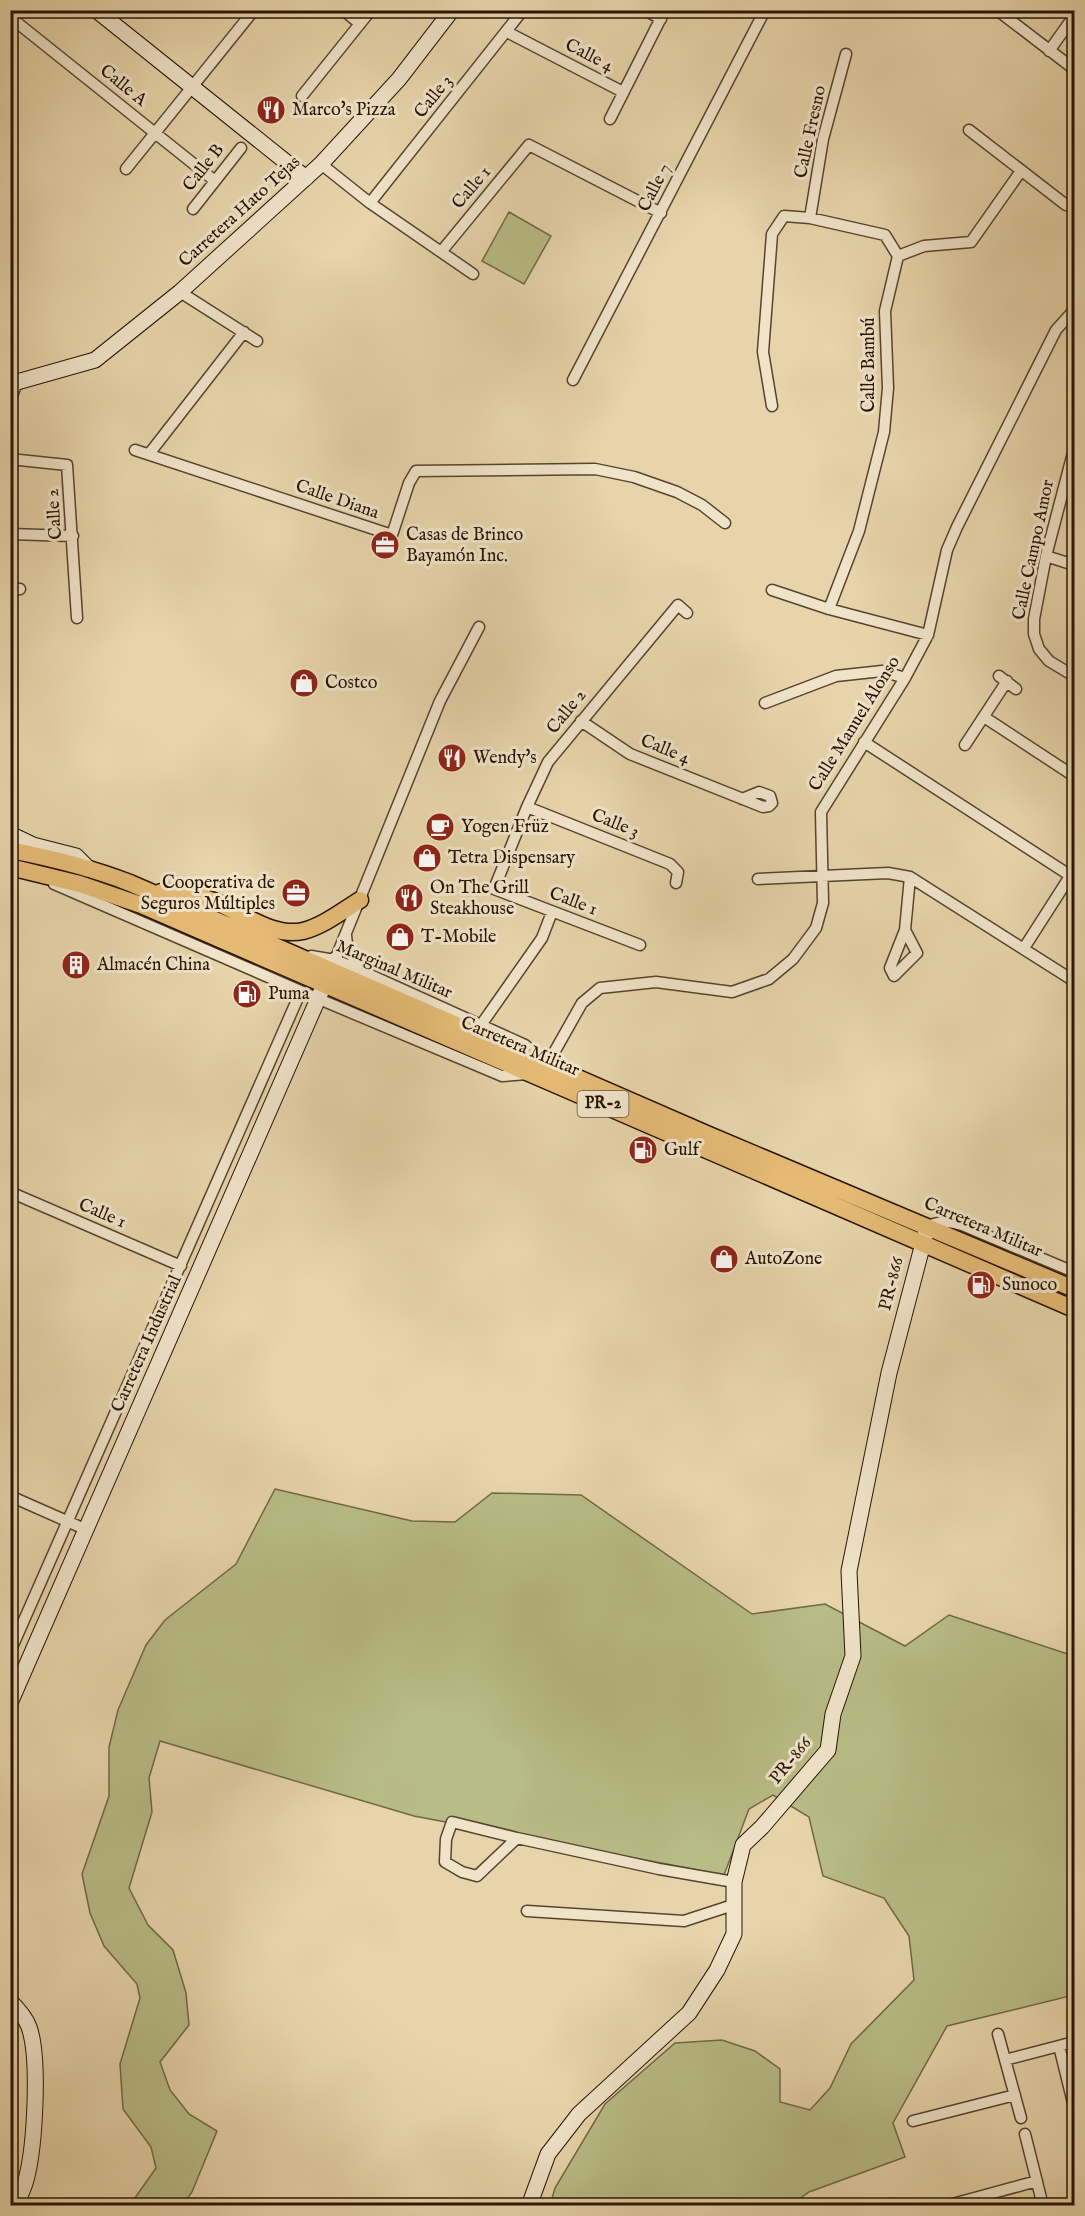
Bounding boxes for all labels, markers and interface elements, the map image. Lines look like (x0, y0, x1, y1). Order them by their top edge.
street label: Calle 4 (561, 34, 617, 78)
street label: Calle A (94, 60, 152, 113)
street label: Calle 3 (410, 71, 458, 123)
street label: Calle Fresno (790, 83, 832, 181)
restaurant icon: Marco's Pizza (255, 94, 287, 126)
place label: Marco's Pizza (292, 99, 396, 122)
street label: Calle B (178, 139, 230, 197)
street label: Carretera Hato Tejas (174, 151, 306, 273)
street label: Calle 7 (633, 160, 677, 216)
street label: Calle 1 (447, 162, 497, 214)
street label: Calle Bambú (858, 317, 881, 413)
street label: Calle Diana (292, 475, 382, 525)
street label: Calle Campo Amor (1008, 477, 1060, 622)
street label: Calle 2 (42, 488, 68, 540)
place label: Casas de Brinco Bayamón Inc. (406, 524, 523, 568)
office icon: Casas de Brinco Bayamón Inc. (369, 529, 401, 561)
street label: Calle Manuel Alonso (804, 652, 906, 796)
shop icon: Costco (288, 667, 320, 699)
place label: Costco (325, 672, 378, 695)
street label: Calle 2 (542, 685, 592, 739)
street label: Calle 4 (637, 730, 693, 770)
restaurant icon: Wendy's (436, 742, 468, 774)
place label: Wendy's (473, 747, 537, 770)
street label: Calle 3 (588, 804, 642, 844)
cafe icon: Yogen Früz (424, 811, 456, 843)
place label: Yogen Früz (461, 816, 549, 839)
shop icon: Tetra Dispensary (411, 842, 443, 874)
place label: Tetra Dispensary (448, 847, 575, 870)
place label: Cooperativa de Seguros Múltiples (141, 872, 275, 916)
office icon: Cooperativa de Seguros Múltiples (280, 877, 312, 909)
place label: On The Grill Steakhouse (430, 877, 529, 921)
restaurant icon: On The Grill Steakhouse (393, 882, 425, 914)
street label: Calle 1 (546, 882, 600, 922)
shop icon: T-Mobile (384, 921, 416, 953)
place label: T-Mobile (421, 926, 496, 949)
street label: Marginal Militar (332, 935, 456, 1005)
building icon: Almacén China (60, 949, 92, 981)
place label: Almacén China (96, 954, 210, 977)
fuel station icon: Puma (231, 978, 263, 1010)
place label: Puma (268, 983, 310, 1006)
street label: Carretera Militar (457, 1012, 583, 1083)
road number: PR-2 (578, 1091, 628, 1117)
fuel station icon: Gulf (627, 1134, 659, 1166)
place label: Gulf (664, 1139, 703, 1162)
street label: Carretera Militar (920, 1193, 1046, 1264)
street label: Calle 1 (75, 1194, 129, 1234)
shop icon: AutoZone (708, 1243, 740, 1275)
place label: AutoZone (744, 1248, 822, 1271)
street label: PR-866 (874, 1254, 910, 1313)
fuel station icon: Sunoco (965, 1269, 997, 1301)
street label: Carretera Industrial (106, 1272, 188, 1416)
place label: Sunoco (1002, 1274, 1058, 1297)
street label: PR-866 (765, 1732, 817, 1789)

